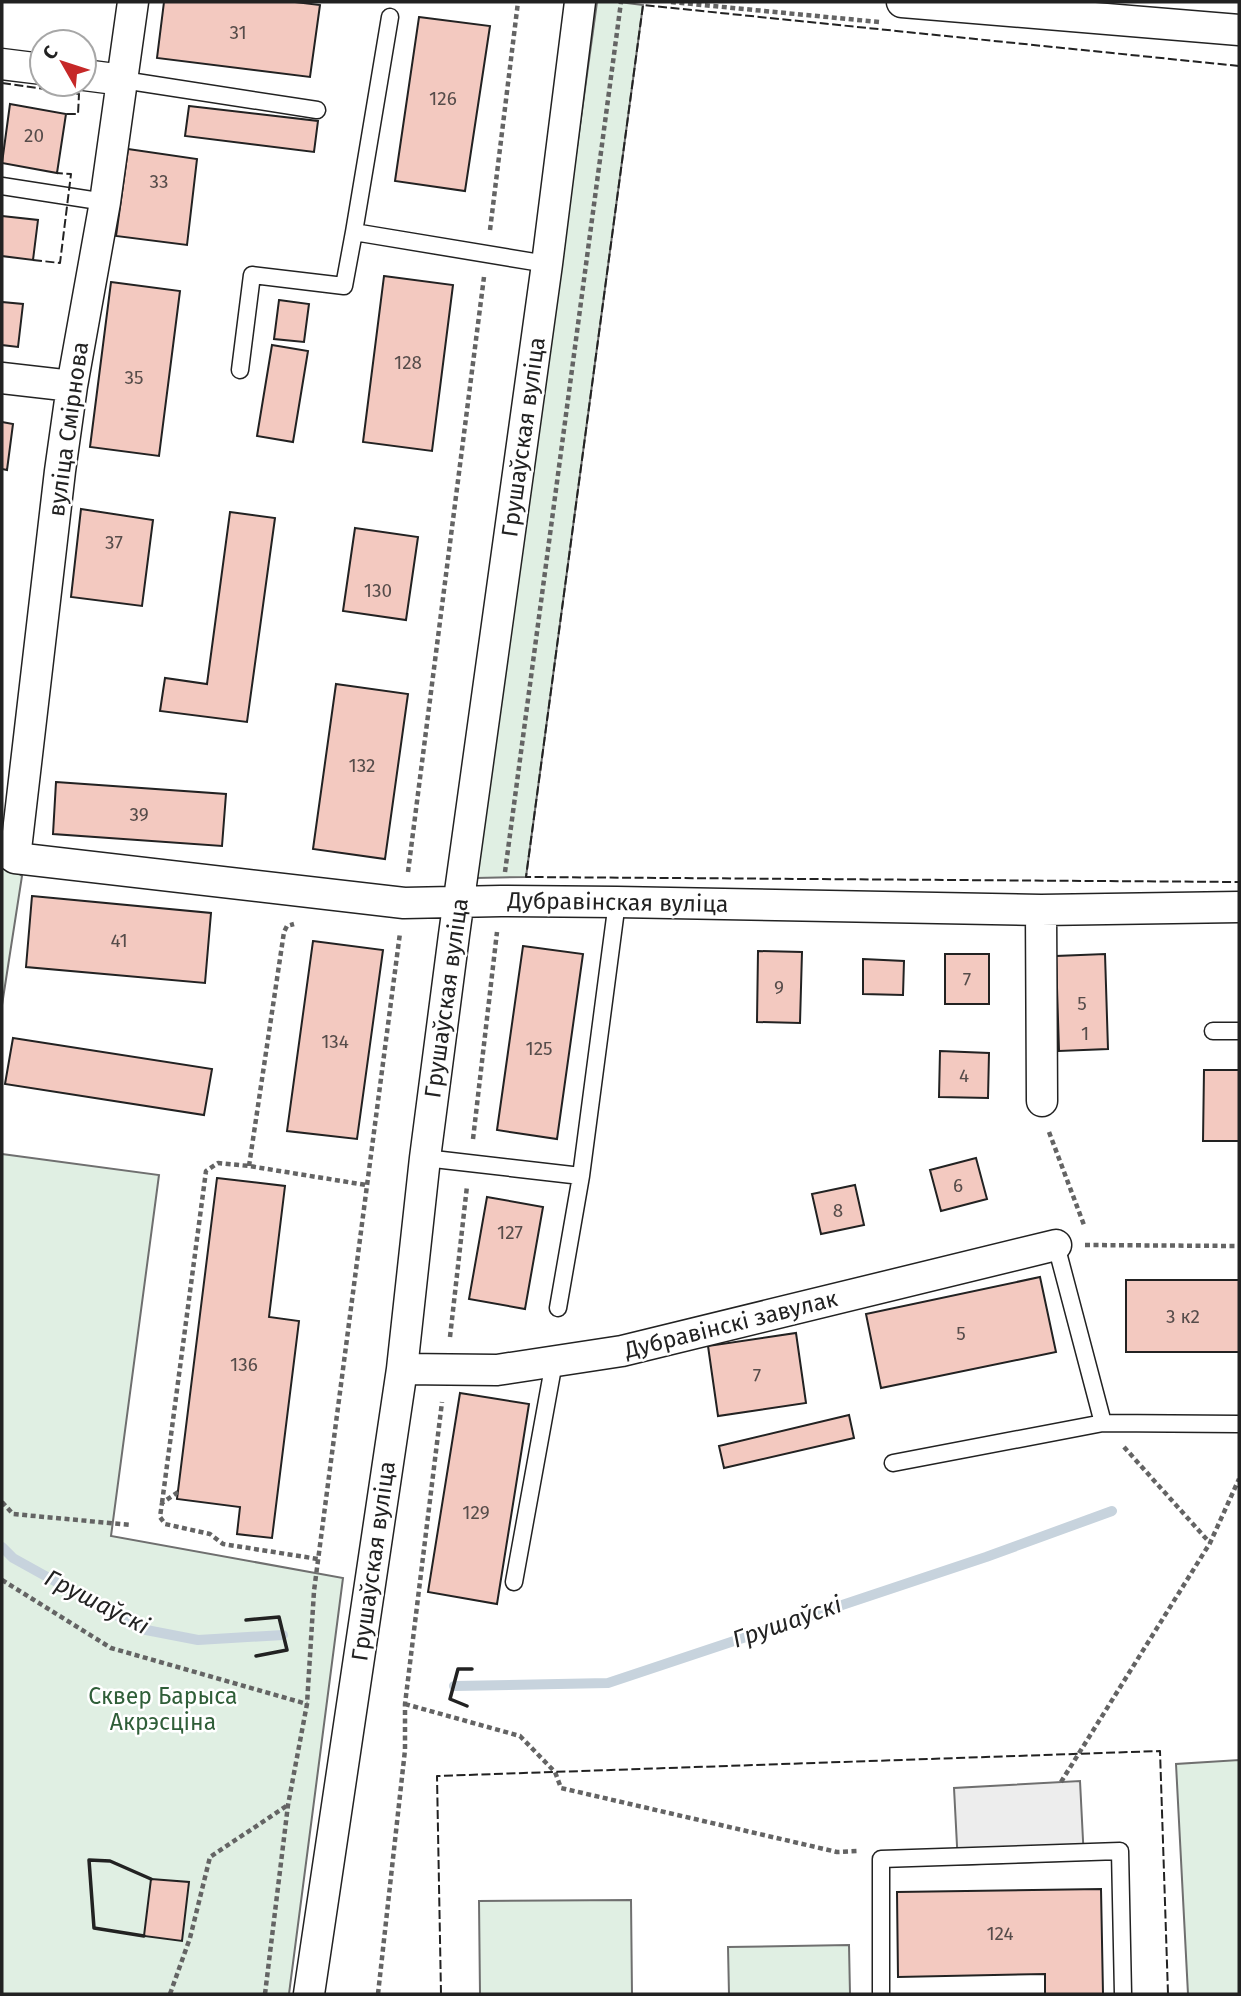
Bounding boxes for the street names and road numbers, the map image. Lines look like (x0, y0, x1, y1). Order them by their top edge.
street label: Грушаўская вуліца (495, 335, 551, 539)
street label: вуліца Смірнова (42, 340, 94, 518)
street label: Дубравінская вуліца (506, 886, 729, 918)
street label: Грушаўская вуліца (418, 896, 474, 1100)
street label: Дубравінскі завулак (621, 1284, 840, 1364)
street label: Грушаўская вуліца (345, 1459, 401, 1663)

